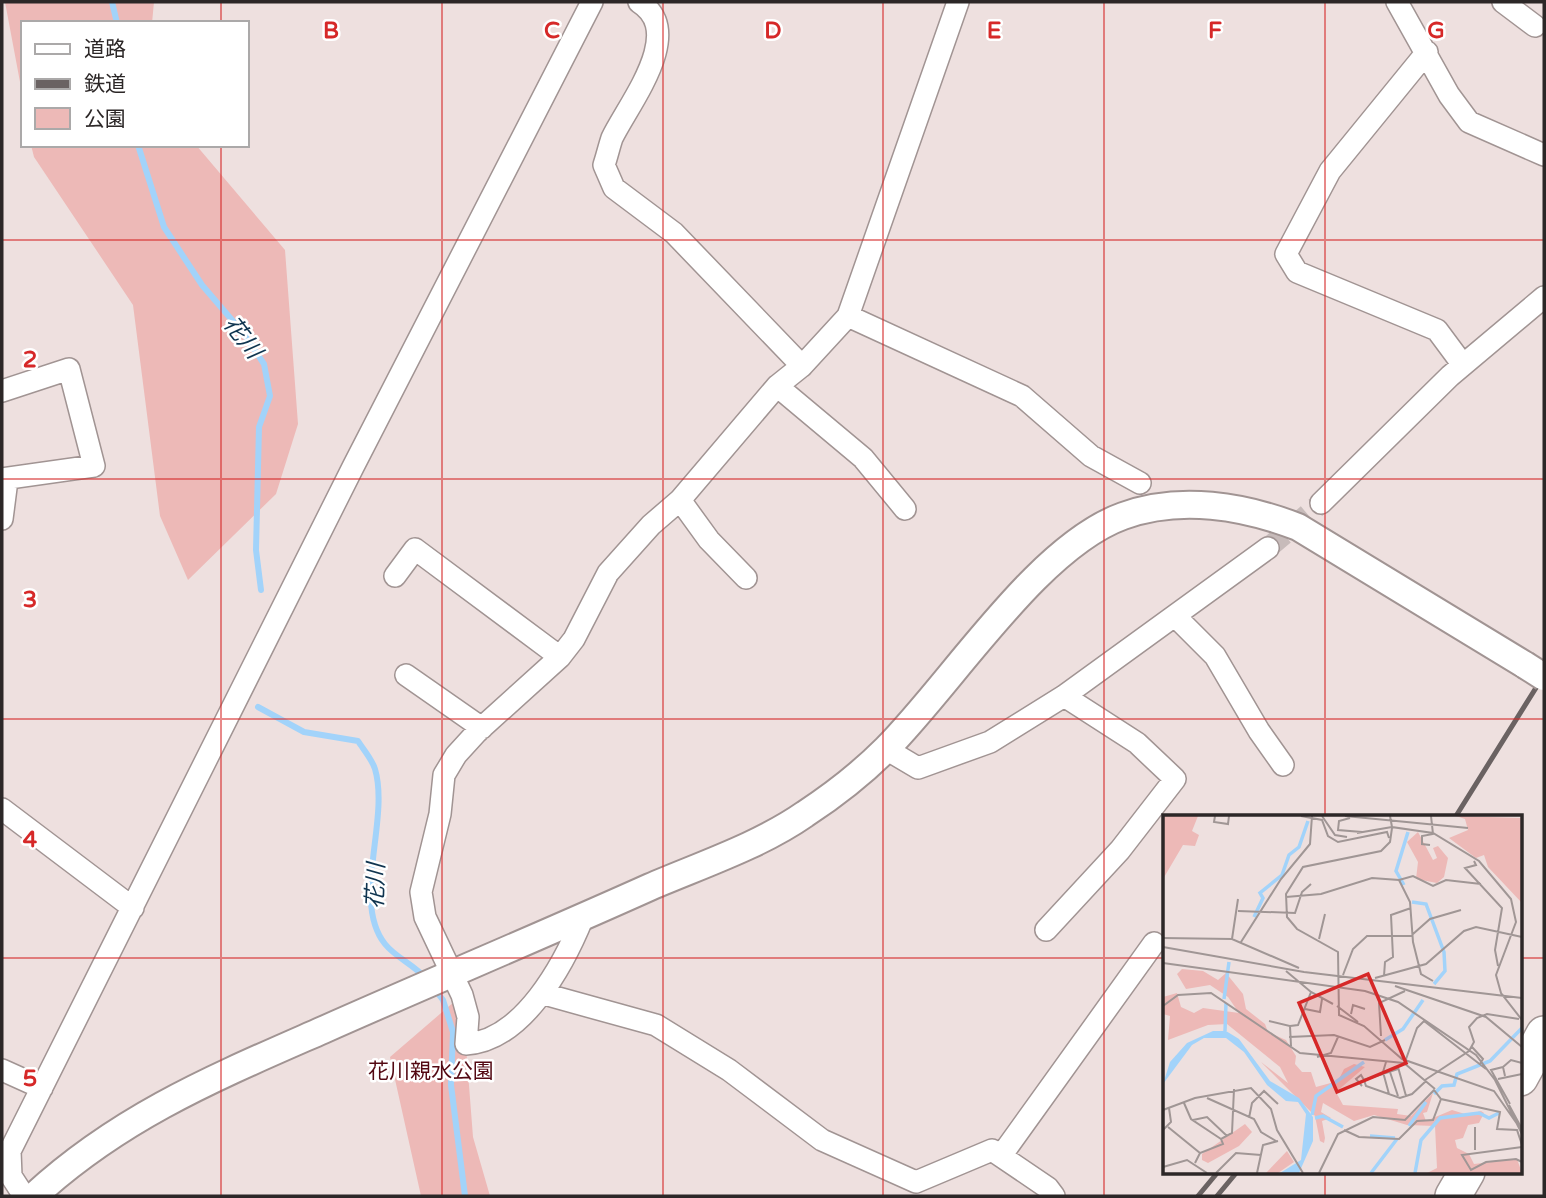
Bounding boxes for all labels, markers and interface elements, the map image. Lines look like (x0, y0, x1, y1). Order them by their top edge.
text: B (323, 17, 339, 45)
text: C (544, 17, 560, 45)
text: D (764, 17, 782, 45)
text: E (987, 17, 1001, 45)
text: F (1208, 17, 1222, 45)
text: G (1427, 17, 1445, 45)
legend (21, 21, 248, 147)
text: 道路 (84, 37, 126, 62)
text: 鉄道 (84, 72, 126, 97)
text: 公園 (84, 107, 126, 132)
water label: 花川 (217, 311, 269, 367)
text: 2 (23, 346, 37, 374)
text: 3 (23, 586, 37, 614)
inset map (1163, 815, 1522, 1174)
text: 4 (23, 826, 38, 854)
water label: 花川 (361, 860, 391, 910)
park label: 花川親水公園 (368, 1059, 494, 1084)
text: 5 (23, 1065, 37, 1093)

